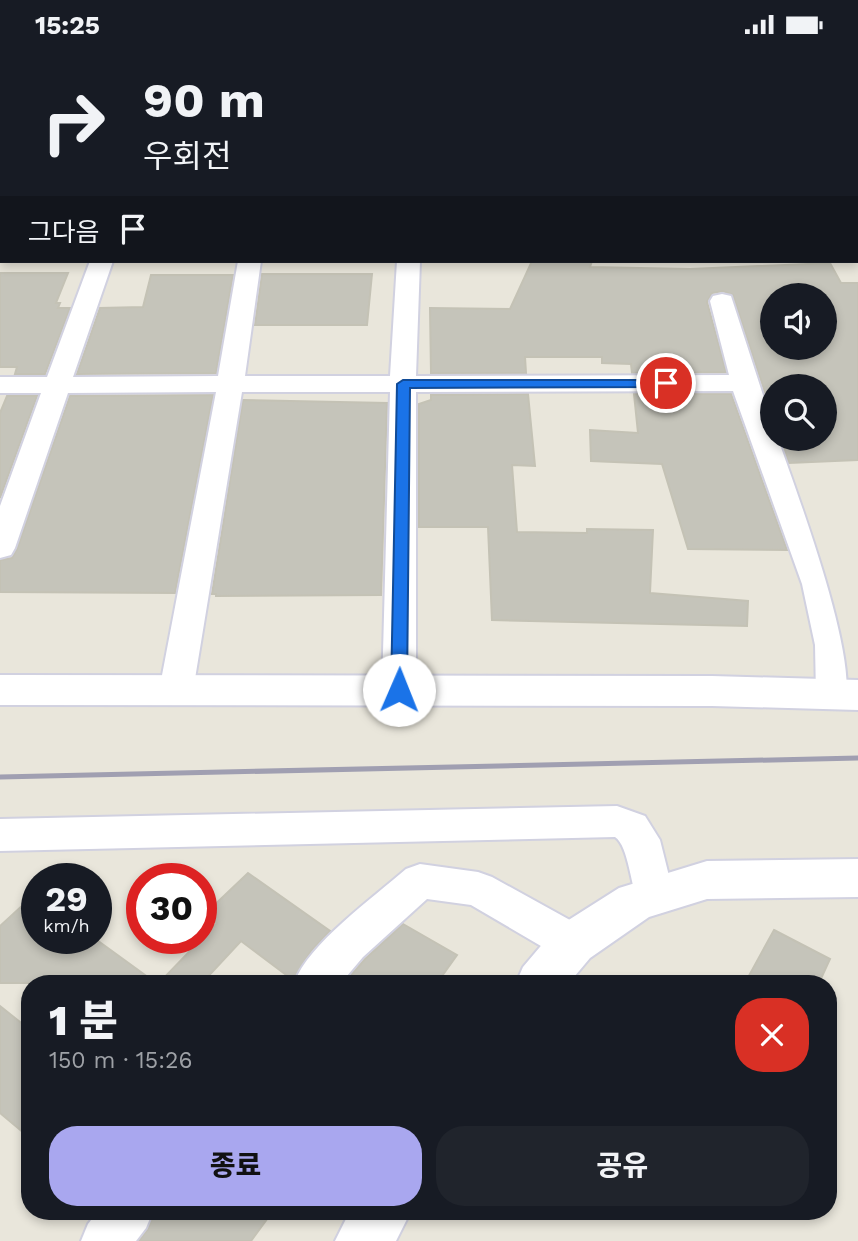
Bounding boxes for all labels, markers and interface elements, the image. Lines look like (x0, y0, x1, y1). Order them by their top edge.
text: 15:25 (35, 10, 100, 40)
text: 90 m (143, 71, 265, 129)
icon: right (28, 77, 119, 168)
text: 우회전 (143, 137, 231, 175)
icon: arrive (114, 210, 152, 248)
text: 그다음 (28, 217, 100, 247)
map controls (760, 283, 837, 451)
button: sound (760, 283, 837, 360)
pin (636, 353, 696, 413)
icon: arrive (647, 364, 685, 402)
button: search (760, 374, 837, 451)
position arrow (362, 653, 436, 727)
speed limit sign: 30 (126, 863, 217, 954)
text: 29 (45, 878, 88, 920)
text: km/h (43, 915, 90, 936)
text: 1 분 (49, 996, 118, 1045)
button: close (735, 998, 809, 1072)
text: 150 m · 15:26 (49, 1047, 192, 1074)
button: 종료 (49, 1126, 422, 1206)
button: 공유 (436, 1126, 809, 1206)

